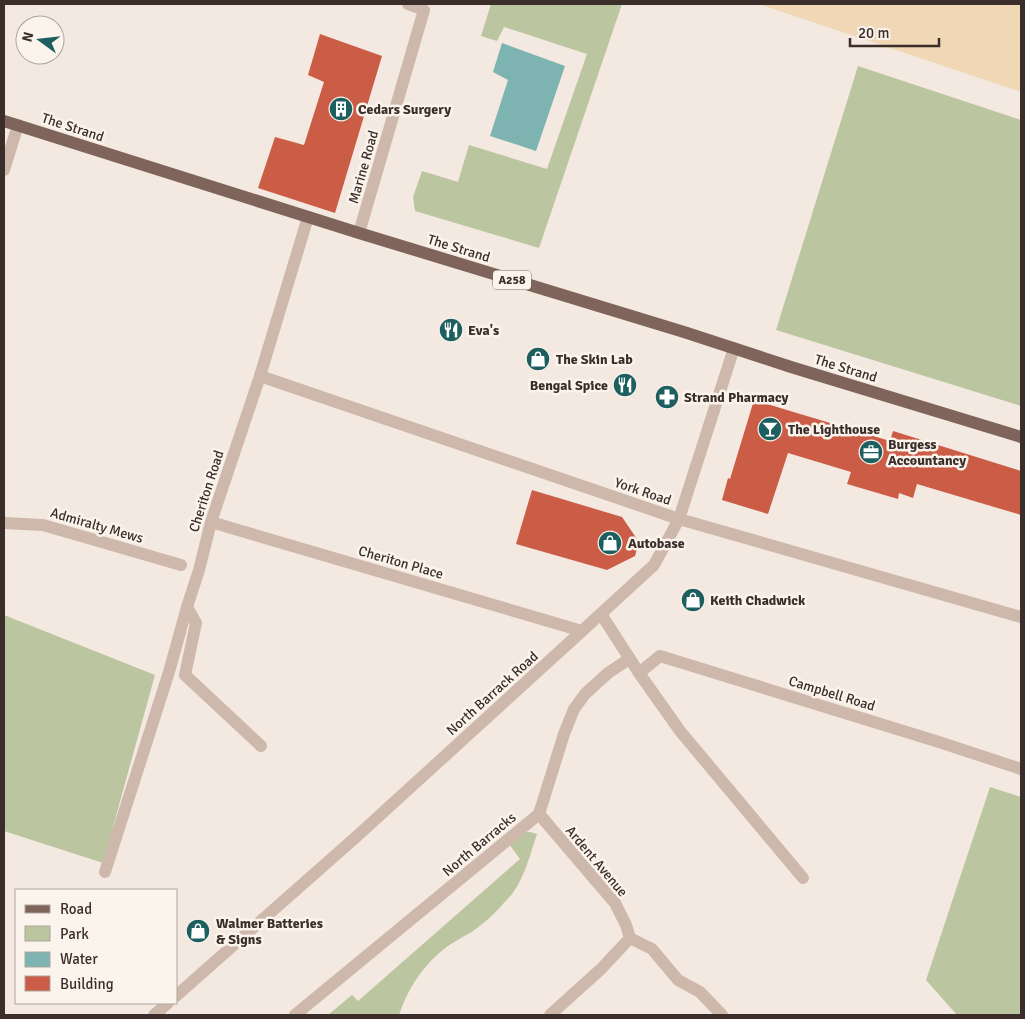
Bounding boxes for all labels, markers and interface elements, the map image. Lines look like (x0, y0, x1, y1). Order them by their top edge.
north arrow (15, 15, 65, 65)
scale bar (850, 15, 939, 47)
text: 20 m (858, 24, 889, 42)
text: N (18, 30, 37, 44)
building icon: Cedars Surgery (328, 96, 354, 122)
place label: Cedars Surgery (358, 101, 451, 118)
street label: The Strand (40, 109, 106, 146)
street label: Marine Road (345, 129, 382, 206)
street label: The Strand (426, 231, 492, 266)
road number: A258 (493, 270, 531, 290)
restaurant icon: Eva's (438, 317, 464, 343)
place label: Eva's (468, 322, 499, 339)
shop icon: The Skin Lab (525, 346, 551, 372)
place label: The Skin Lab (556, 351, 633, 368)
street label: The Strand (813, 351, 879, 386)
restaurant icon: Bengal Spice (612, 372, 638, 398)
place label: Bengal Spice (530, 377, 608, 394)
pharmacy icon: Strand Pharmacy (654, 384, 680, 410)
place label: Strand Pharmacy (684, 389, 789, 406)
bar icon: The Lighthouse (757, 416, 783, 442)
place label: The Lighthouse (788, 421, 880, 438)
place label: Burgess Accountancy (888, 436, 966, 469)
office icon: Burgess Accountancy (858, 439, 884, 465)
street label: Cheriton Road (185, 448, 228, 534)
street label: York Road (612, 474, 673, 509)
street label: Admiralty Mews (48, 504, 145, 547)
shop icon: Autobase (597, 530, 623, 556)
place label: Autobase (628, 535, 685, 552)
street label: Cheriton Place (356, 542, 445, 583)
shop icon: Keith Chadwick (680, 587, 706, 613)
place label: Keith Chadwick (710, 592, 806, 609)
street label: North Barrack Road (443, 648, 542, 739)
street label: Campbell Road (787, 672, 877, 715)
street label: North Barracks (439, 809, 519, 880)
street label: Ardent Avenue (562, 822, 631, 900)
legend (15, 889, 178, 1004)
text: Road (60, 900, 92, 918)
place label: Walmer Batteries & Signs (216, 915, 323, 948)
shop icon: Walmer Batteries & Signs (185, 918, 211, 944)
text: Park (60, 925, 89, 943)
text: Water (60, 950, 98, 968)
text: Building (60, 975, 114, 993)

